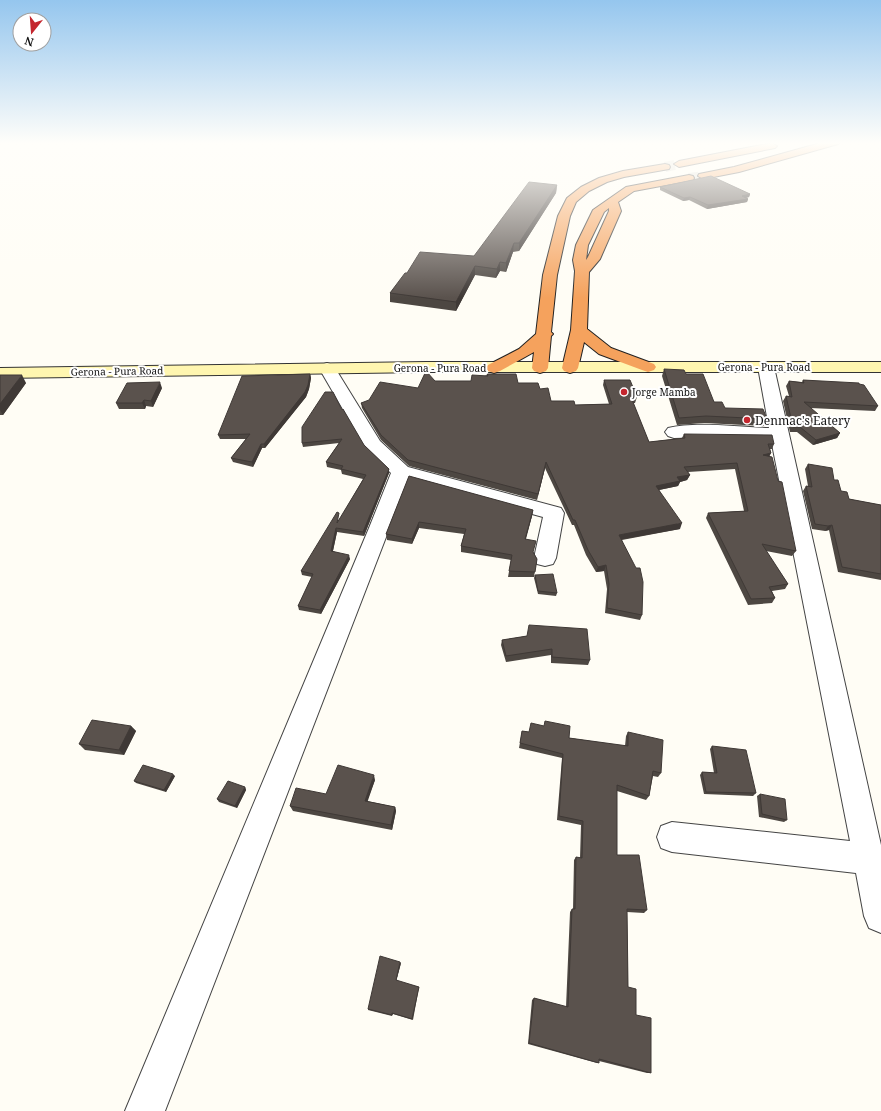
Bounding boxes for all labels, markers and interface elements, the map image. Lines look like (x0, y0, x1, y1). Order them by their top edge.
north arrow (12, 12, 52, 52)
text: N (22, 34, 35, 50)
street label: Gerona - Pura Road (718, 360, 810, 374)
street label: Gerona - Pura Road (394, 361, 486, 375)
street label: Gerona - Pura Road (71, 363, 163, 379)
place label: Jorge Mamba (631, 385, 696, 399)
marker: Jorge Mamba (619, 387, 629, 397)
place label: Denmac's Eatery (755, 412, 851, 429)
marker: Denmac's Eatery (742, 415, 752, 425)

